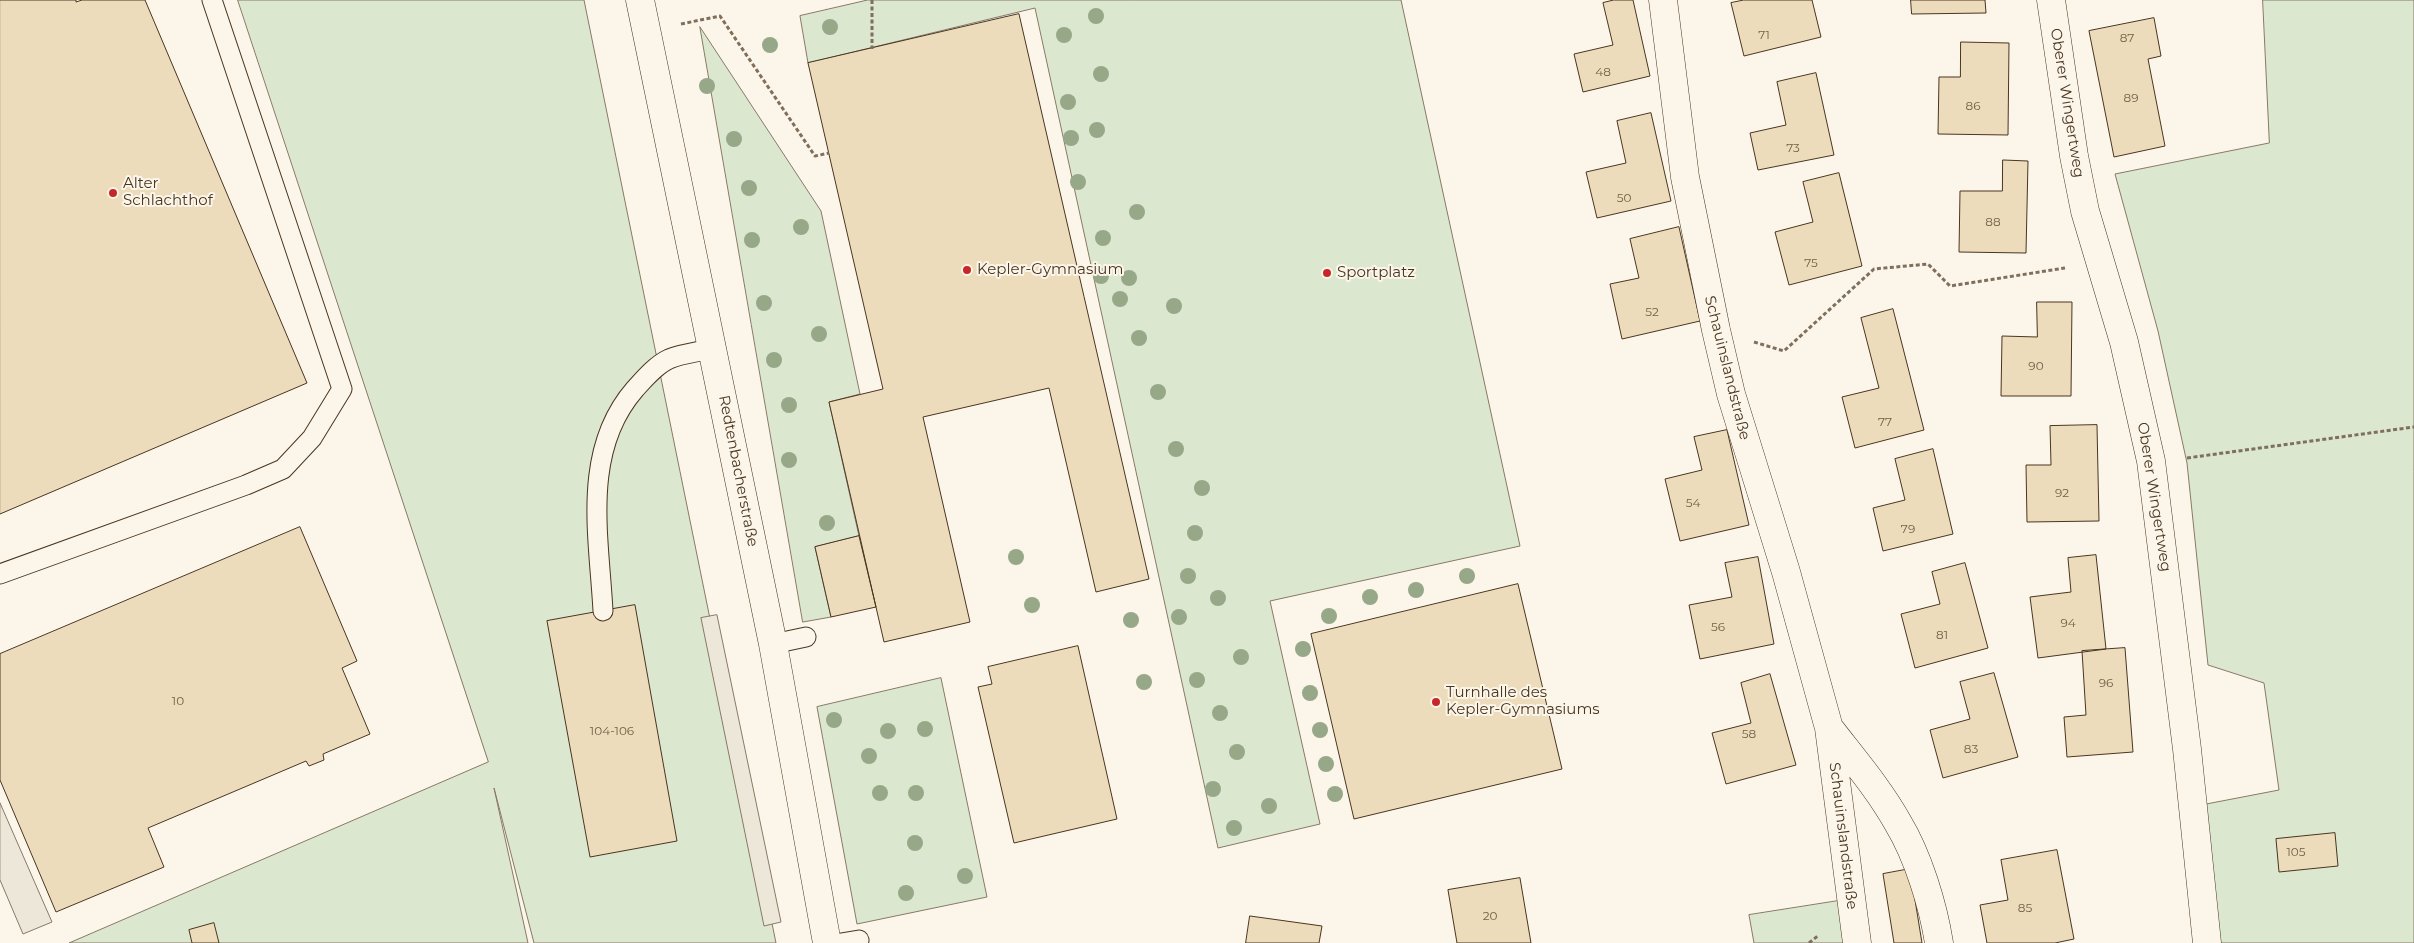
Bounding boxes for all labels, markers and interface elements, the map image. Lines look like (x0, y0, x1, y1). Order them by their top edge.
street label: Oberer Wingertweg (2046, 27, 2088, 179)
house number: 71 (1758, 28, 1770, 42)
house number: 87 (2120, 31, 2134, 45)
house number: 48 (1595, 65, 1611, 79)
house number: 89 (2124, 91, 2138, 105)
house number: 86 (1966, 99, 1980, 113)
house number: 73 (1786, 141, 1800, 155)
place label: Alter Schlachthof (123, 175, 213, 210)
marker: Alter Schlachthof (107, 187, 119, 199)
house number: 50 (1617, 191, 1631, 205)
house number: 88 (1985, 215, 2001, 229)
house number: 75 (1804, 256, 1818, 270)
place label: Kepler-Gymnasium (977, 261, 1123, 279)
marker: Kepler-Gymnasium (961, 264, 973, 276)
place label: Sportplatz (1337, 264, 1415, 282)
marker: Sportplatz (1321, 267, 1333, 279)
street label: Schauinslandstraße (1700, 294, 1754, 442)
house number: 52 (1645, 305, 1659, 319)
house number: 90 (2028, 359, 2044, 373)
street label: Redtenbacherstraße (714, 394, 762, 548)
house number: 77 (1878, 415, 1892, 429)
street label: Oberer Wingertweg (2133, 421, 2175, 573)
house number: 92 (2055, 486, 2069, 500)
house number: 54 (1686, 496, 1700, 510)
house number: 79 (1901, 522, 1915, 536)
house number: 94 (2060, 616, 2076, 630)
house number: 56 (1711, 620, 1725, 634)
house number: 81 (1936, 628, 1948, 642)
house number: 96 (2099, 676, 2113, 690)
place label: Turnhalle des Kepler-Gymnasiums (1446, 684, 1600, 719)
house number: 10 (172, 694, 184, 708)
marker: Turnhalle des Kepler-Gymnasiums (1430, 696, 1442, 708)
house number: 104-106 (590, 724, 634, 738)
house number: 58 (1742, 727, 1756, 741)
house number: 83 (1964, 742, 1978, 756)
street label: Schauinslandstraße (1825, 761, 1861, 911)
house number: 105 (2286, 845, 2306, 859)
house number: 85 (2018, 901, 2032, 915)
house number: 20 (1483, 909, 1497, 923)

